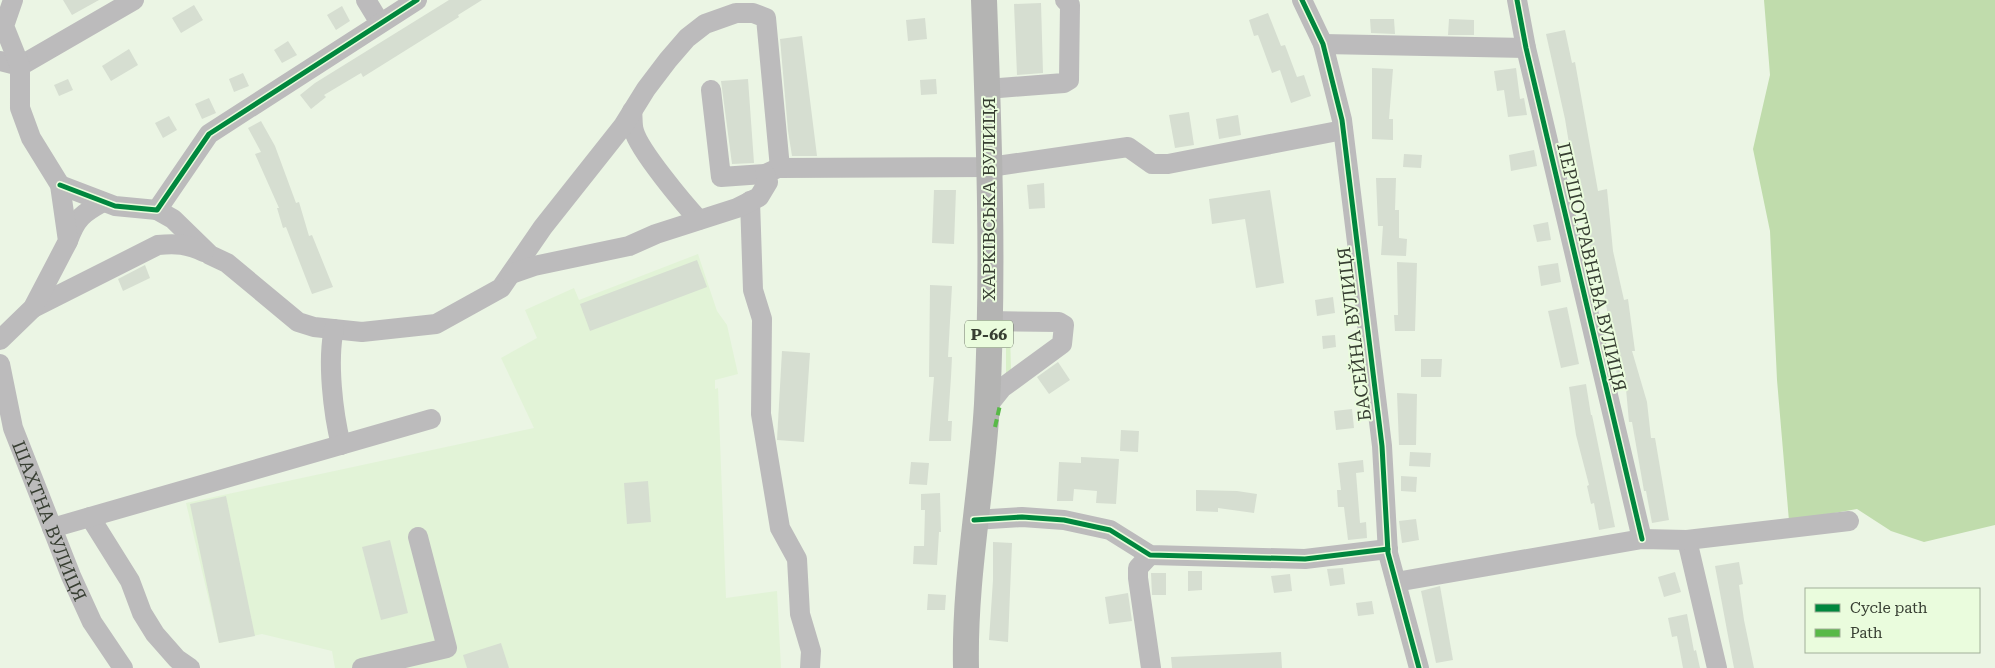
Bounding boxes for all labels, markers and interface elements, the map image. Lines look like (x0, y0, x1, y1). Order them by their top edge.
street label: ХАРКІВСЬКА ВУЛИЦЯ (978, 97, 999, 301)
street label: ПЕРШОТРАВНЕВА ВУЛИЦЯ (1553, 140, 1631, 394)
street label: БАСЕЙНА ВУЛИЦЯ (1333, 246, 1375, 422)
road number: Р-66 (965, 320, 1013, 348)
street label: ШАХТНА ВУЛИЦЯ (8, 438, 91, 604)
legend (1805, 588, 1980, 653)
text: Cycle path (1850, 599, 1928, 617)
text: Path (1850, 624, 1883, 642)

